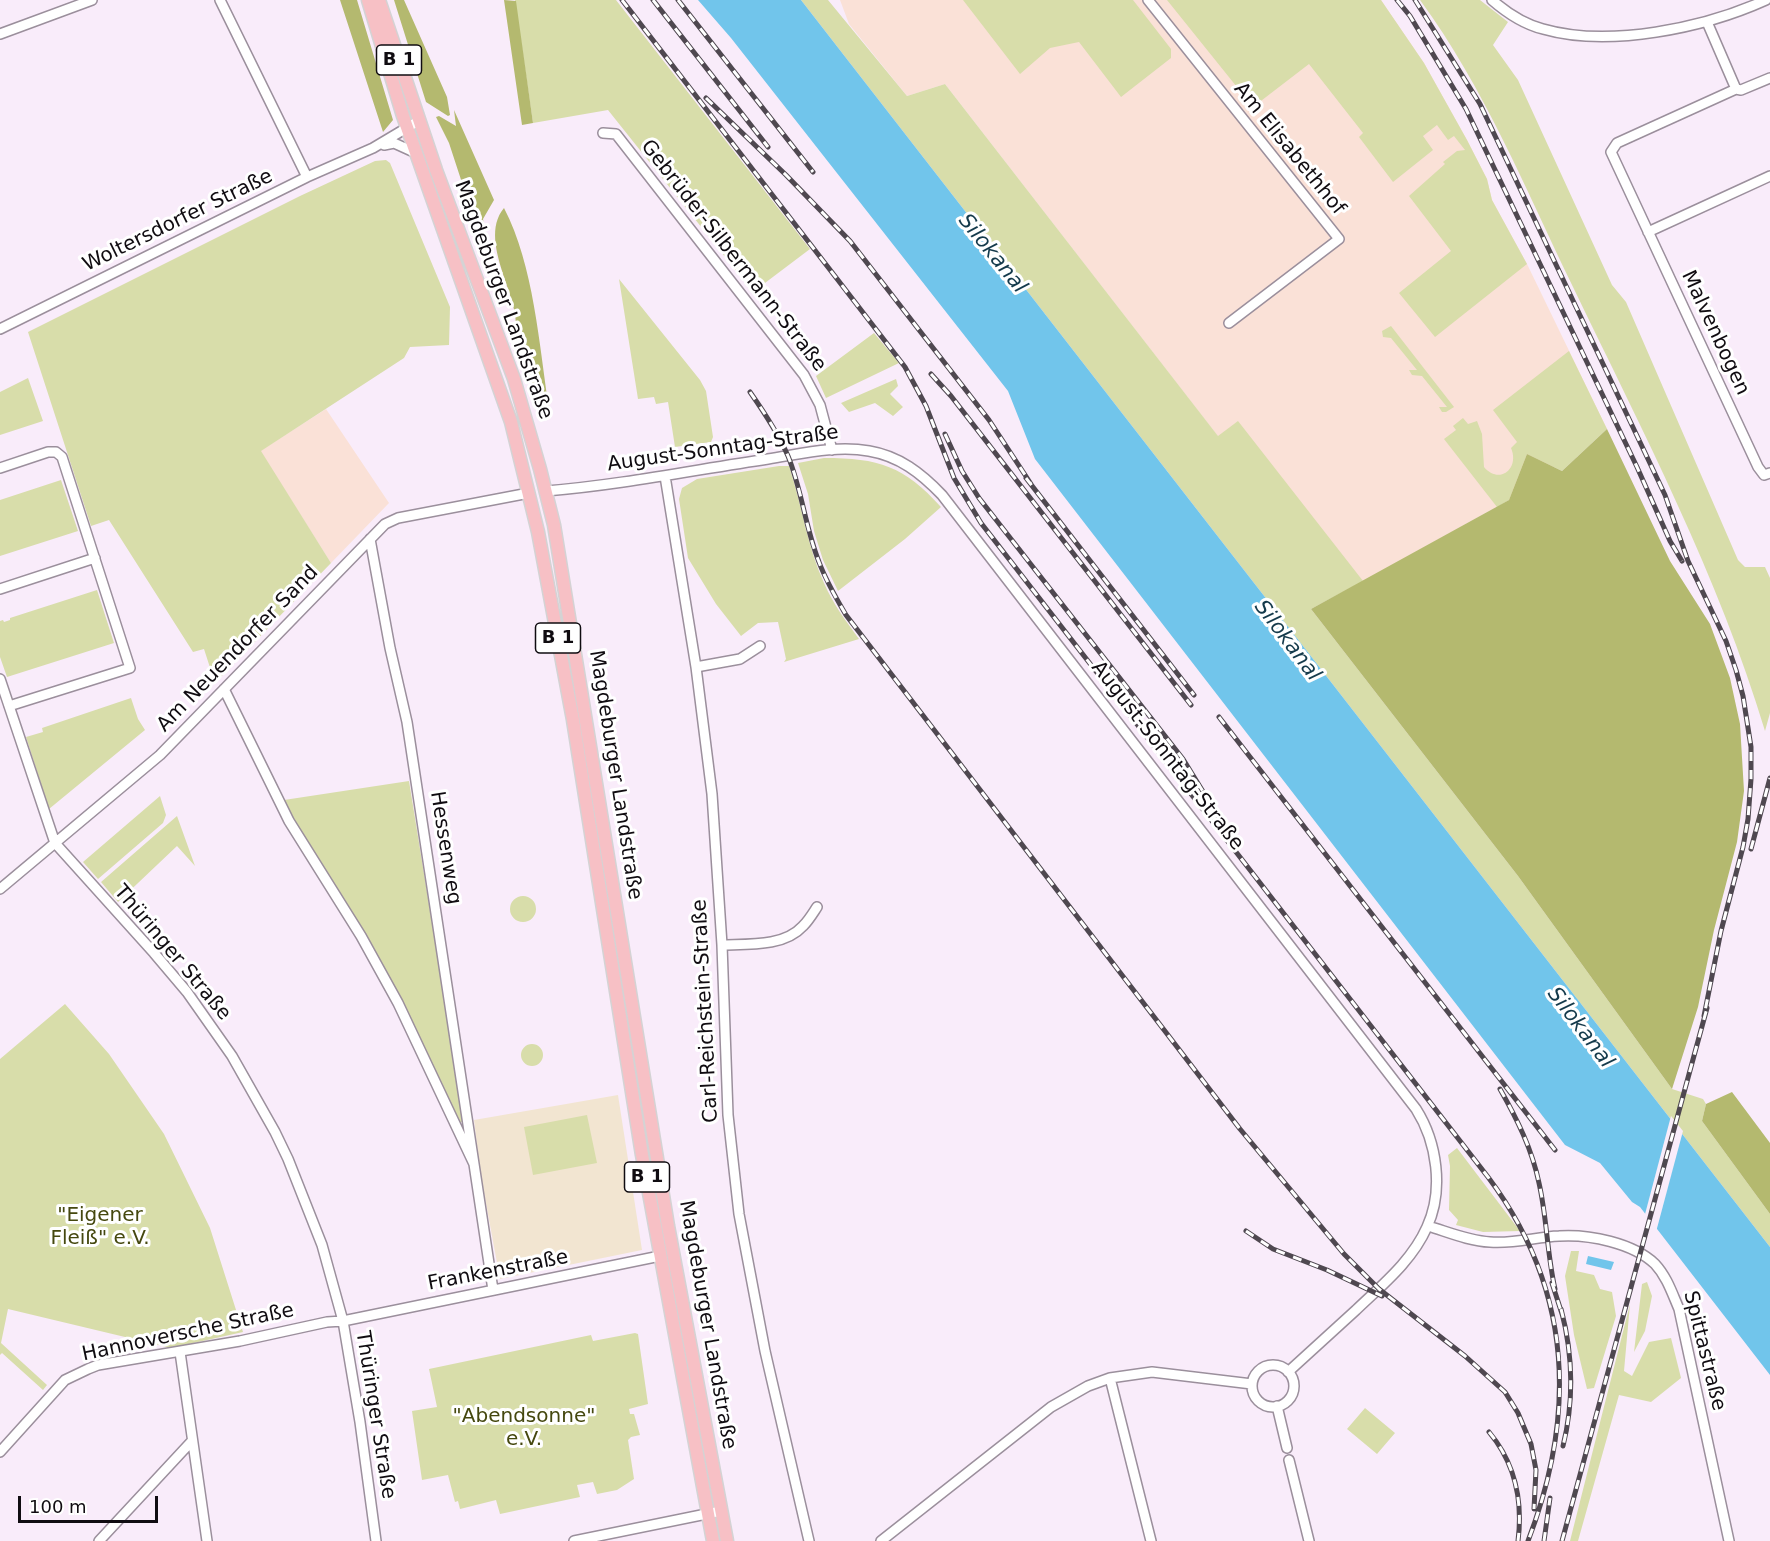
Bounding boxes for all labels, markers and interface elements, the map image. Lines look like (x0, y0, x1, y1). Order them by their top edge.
road number: B 1 (376, 45, 422, 75)
street label: Am Elisabethhof (1228, 78, 1350, 220)
street label: Gebrüder-Silbermann-Straße (635, 135, 831, 377)
street label: Woltersdorfer Straße (79, 165, 277, 277)
street label: Magdeburger Landstraße (449, 177, 557, 423)
water label: Silokanal (952, 209, 1032, 299)
street label: Malvenbogen (1676, 267, 1754, 399)
street label: August-Sonntag-Straße (606, 421, 840, 477)
street label: Am Neuendorfer Sand (152, 561, 324, 737)
water label: Silokanal (1248, 596, 1326, 686)
road number: B 1 (536, 623, 580, 653)
street label: Magdeburger Landstraße (583, 648, 647, 902)
street label: August-Sonntag-Straße (1086, 657, 1248, 855)
street label: Hessenweg (424, 790, 466, 906)
street label: Thüringer Straße (108, 880, 236, 1026)
street label: Carl-Reichstein-Straße (688, 899, 724, 1123)
water label: Silokanal (1541, 983, 1619, 1073)
road number: B 1 (624, 1162, 670, 1192)
street label: Magdeburger Landstraße (673, 1199, 741, 1451)
park label: "Eigener Fleiß" e.V. (50, 1204, 150, 1251)
street label: Frankenstraße (426, 1246, 570, 1296)
street label: Spittastraße (1678, 1289, 1730, 1413)
street label: Hannoversche Straße (80, 1299, 296, 1367)
street label: Thüringer Straße (350, 1329, 400, 1501)
park label: "Abendsonne" e.V. (453, 1405, 595, 1452)
scale bar (21, 1484, 160, 1522)
text: 100 m (29, 1496, 87, 1517)

